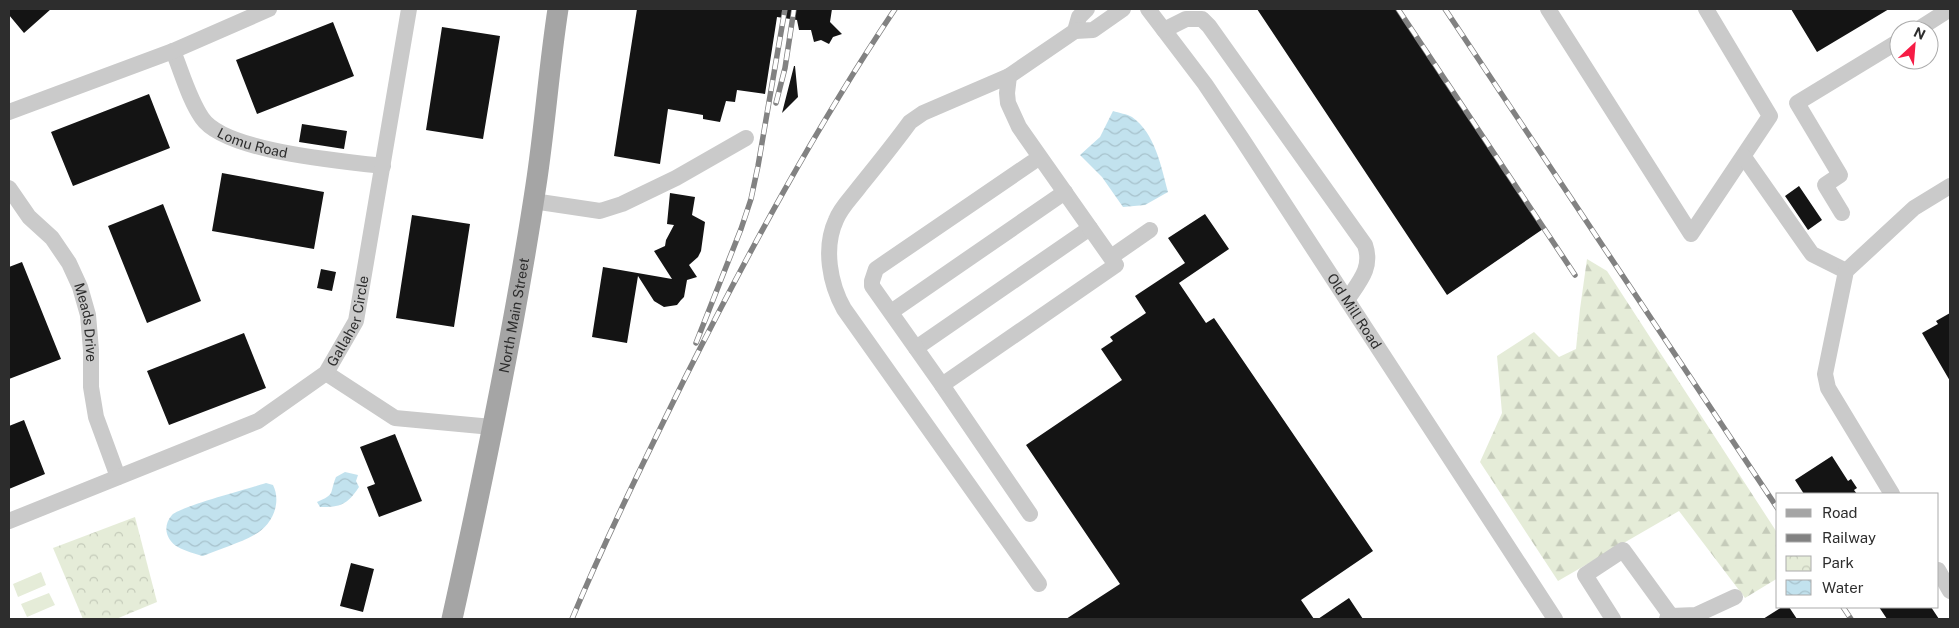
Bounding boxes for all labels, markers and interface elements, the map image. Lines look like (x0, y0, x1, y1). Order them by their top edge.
north arrow (1889, 20, 1939, 70)
text: N (1911, 24, 1928, 43)
street label: Lomu Road (215, 125, 289, 161)
street label: North Main Street (496, 257, 532, 374)
street label: Old Mill Road (1324, 270, 1385, 352)
street label: Gallaher Circle (324, 274, 372, 369)
street label: Meads Drive (71, 281, 99, 362)
legend (1776, 493, 1939, 608)
text: Road (1822, 504, 1858, 521)
text: Railway (1822, 529, 1876, 546)
text: Park (1822, 554, 1854, 571)
text: Water (1822, 579, 1864, 596)

